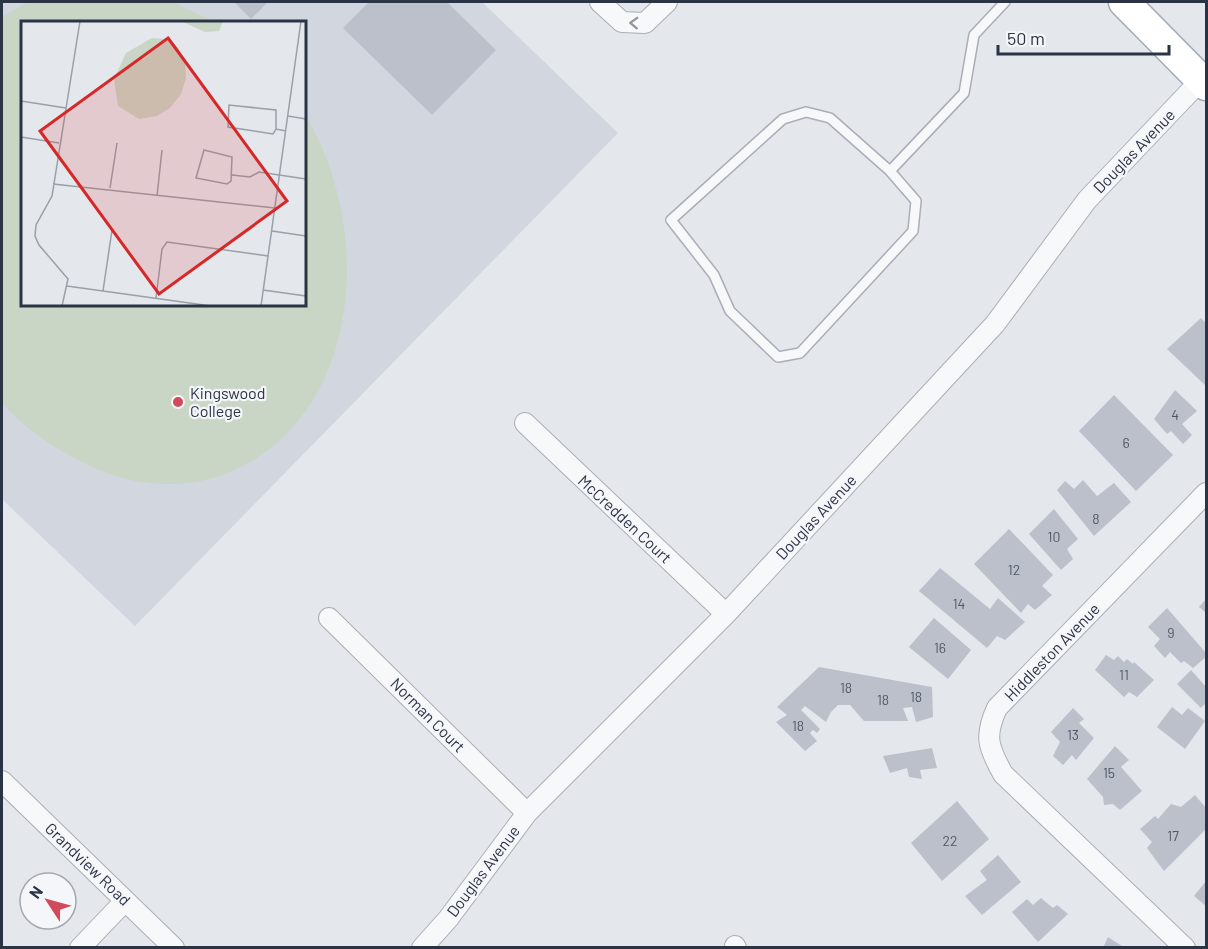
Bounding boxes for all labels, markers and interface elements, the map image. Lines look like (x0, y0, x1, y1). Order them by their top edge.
one-way arrow (629, 17, 638, 29)
scale bar (998, 18, 1169, 56)
inset map (21, 21, 306, 306)
text: 50 m (1007, 27, 1045, 49)
street label: Douglas Avenue (1089, 105, 1178, 197)
place label: Kingswood College (190, 383, 266, 420)
marker: Kingswood College (171, 395, 185, 409)
house number: 4 (1171, 406, 1179, 423)
house number: 6 (1122, 434, 1130, 451)
street label: Douglas Avenue (771, 470, 860, 563)
street label: McCredden Court (575, 471, 676, 567)
house number: 8 (1092, 510, 1100, 527)
house number: 10 (1048, 528, 1060, 545)
house number: 12 (1008, 561, 1020, 578)
house number: 14 (953, 595, 965, 612)
street label: Hiddleston Avenue (1000, 599, 1103, 705)
house number: 9 (1167, 624, 1175, 641)
house number: 16 (934, 639, 946, 656)
house number: 11 (1119, 666, 1129, 683)
street label: Norman Court (387, 673, 470, 756)
house number: 18 (840, 679, 852, 696)
house number: 18 (910, 688, 922, 705)
house number: 18 (877, 691, 889, 708)
house number: 18 (792, 717, 804, 734)
house number: 13 (1067, 726, 1079, 743)
house number: 15 (1103, 764, 1115, 781)
street label: Grandview Road (42, 818, 135, 909)
street label: Douglas Avenue (442, 821, 523, 920)
house number: 17 (1167, 827, 1179, 844)
house number: 22 (942, 832, 958, 849)
north arrow (18, 871, 78, 931)
text: N (25, 882, 46, 902)

